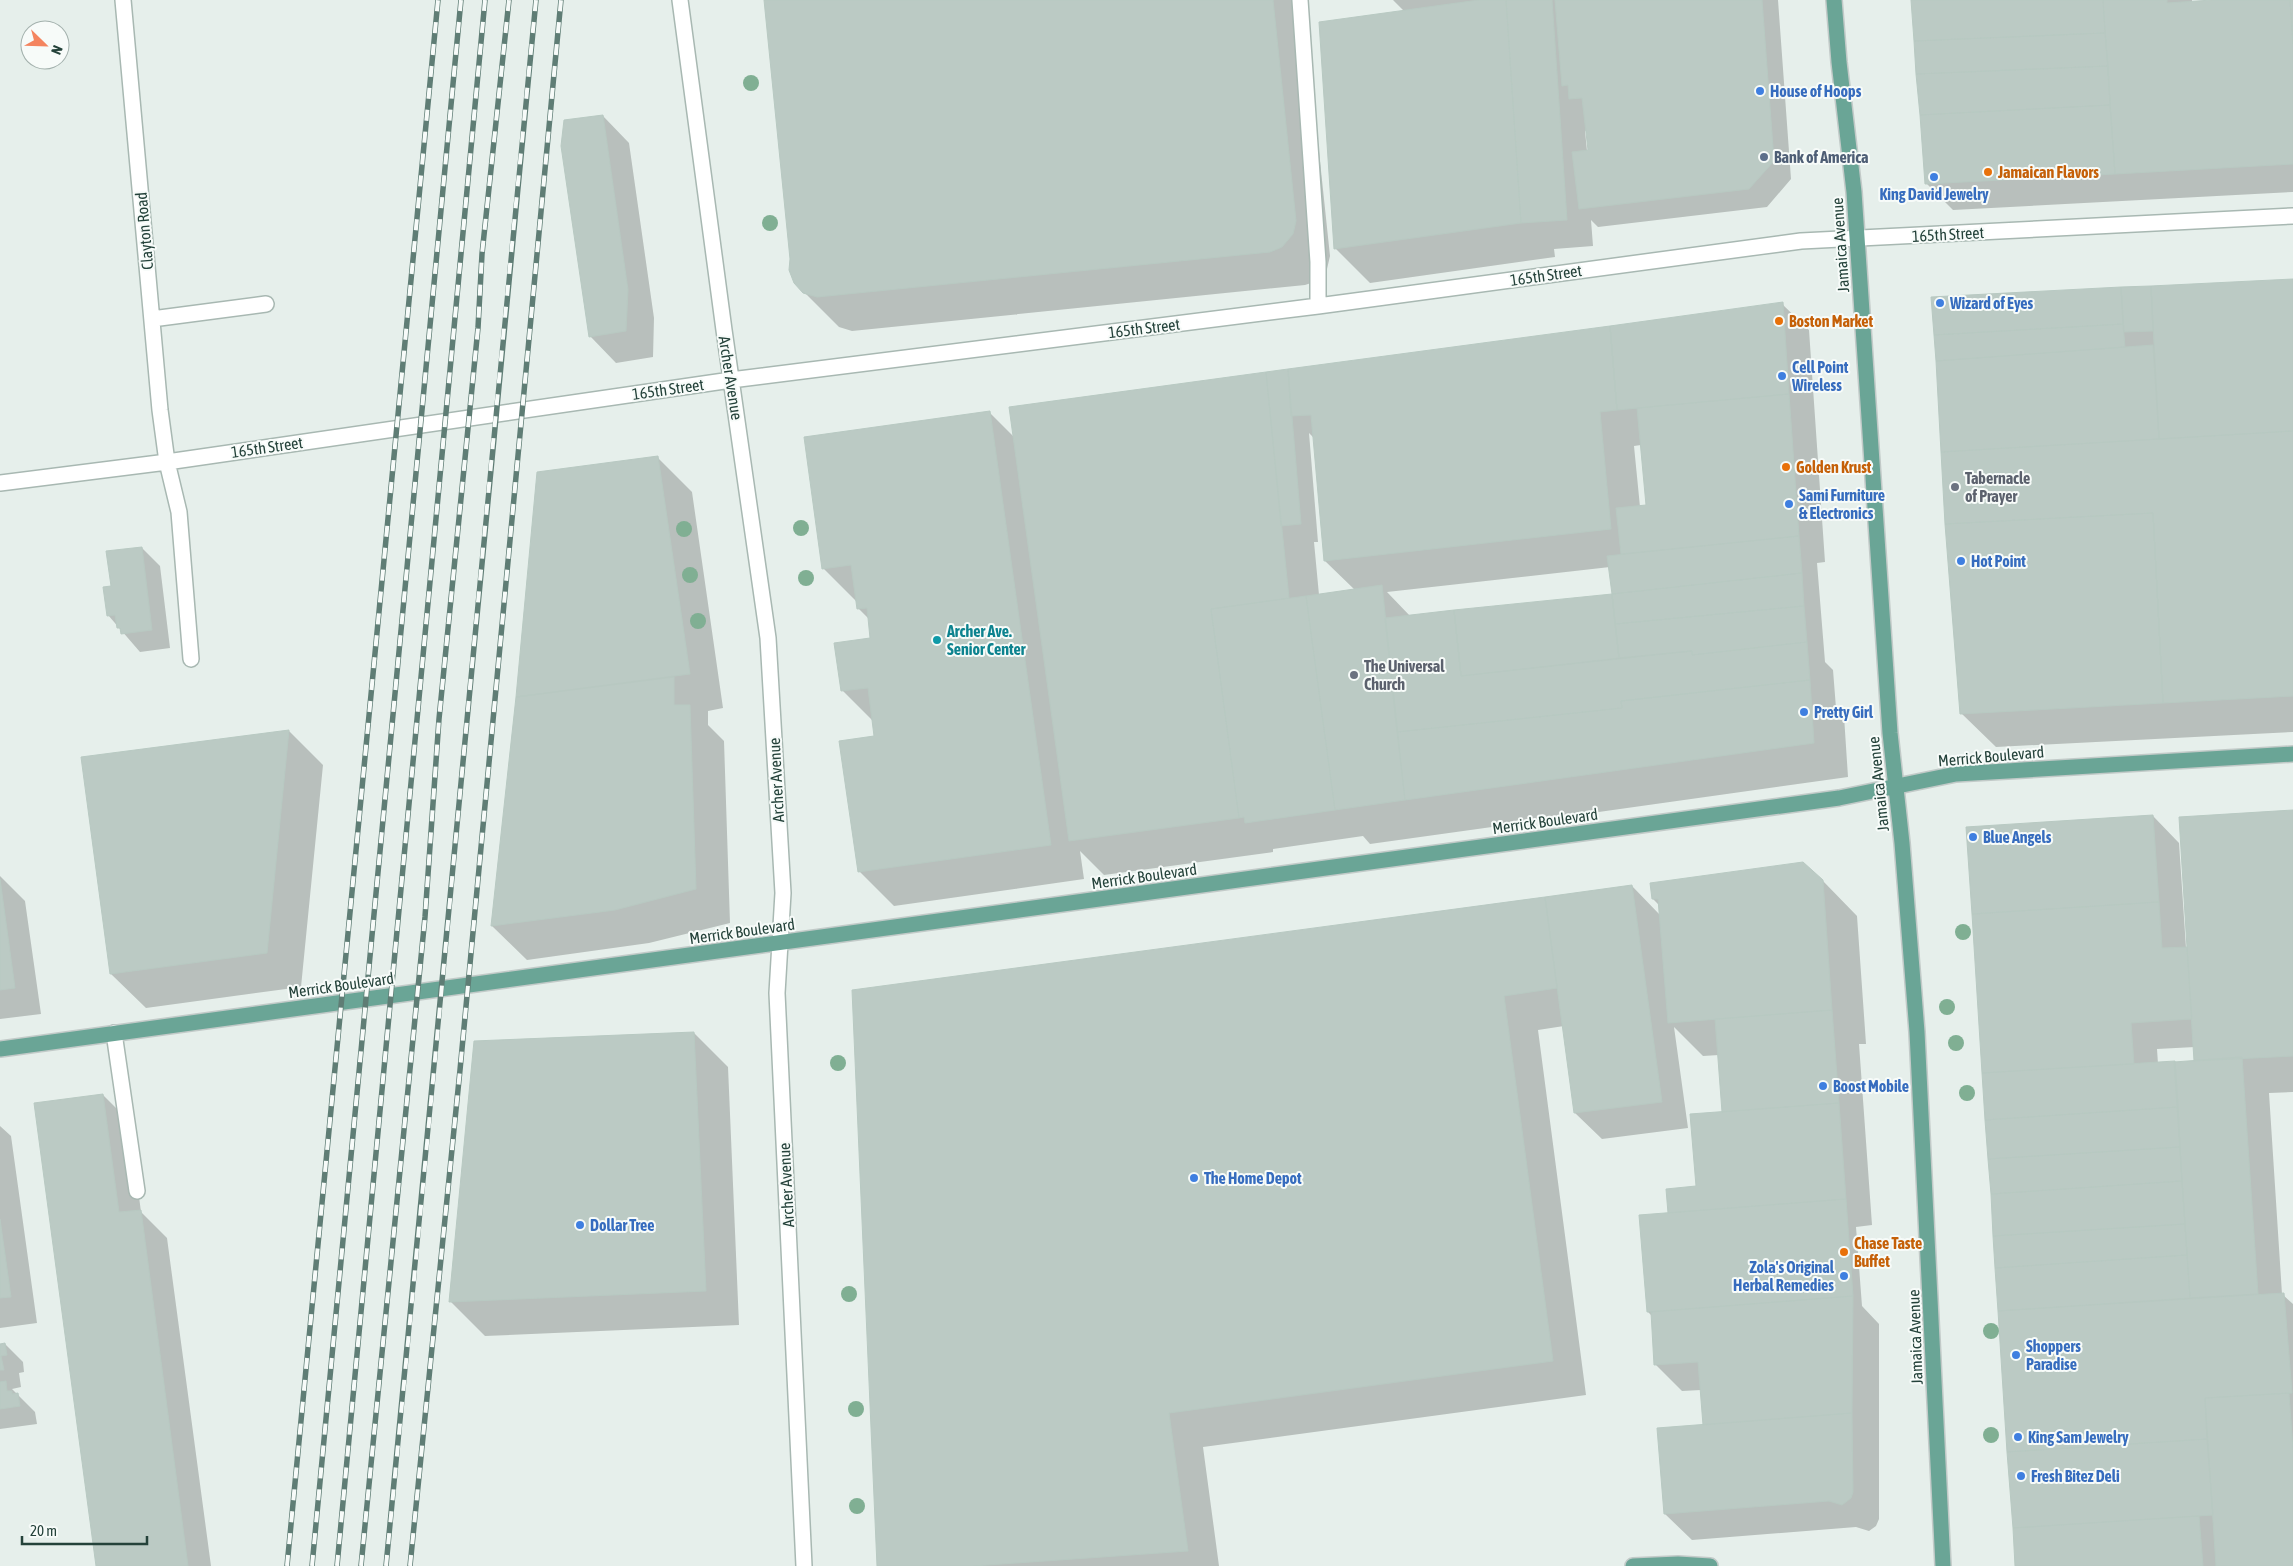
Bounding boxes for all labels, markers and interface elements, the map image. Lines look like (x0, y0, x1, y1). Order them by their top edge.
north arrow (20, 20, 70, 70)
text: N (48, 43, 66, 57)
place label: House of Hoops (1770, 82, 1862, 100)
marker: House of Hoops (1754, 85, 1766, 97)
place label: Bank of America (1774, 148, 1869, 166)
marker: Bank of America (1758, 151, 1770, 163)
place label: Jamaican Flavors (1997, 163, 2099, 181)
marker: Jamaican Flavors (1982, 166, 1994, 178)
marker: King David Jewelry (1928, 171, 1940, 183)
place label: King David Jewelry (1879, 185, 1989, 203)
street label: Clayton Road (132, 191, 157, 271)
street label: Jamaica Avenue (1828, 197, 1852, 293)
street label: 165th Street (1911, 223, 1985, 245)
street label: 165th Street (1509, 261, 1583, 289)
place label: Wizard of Eyes (1949, 294, 2034, 312)
marker: Wizard of Eyes (1934, 297, 1946, 309)
place label: Boston Market (1789, 312, 1874, 330)
street label: 165th Street (1107, 315, 1181, 341)
marker: Boston Market (1773, 315, 1785, 327)
street label: Archer Avenue (715, 335, 747, 421)
place label: Cell Point Wireless (1791, 358, 1849, 394)
marker: Cell Point Wireless (1776, 370, 1788, 382)
street label: 165th Street (631, 375, 705, 403)
street label: 165th Street (230, 433, 304, 461)
place label: Golden Krust (1796, 458, 1872, 476)
marker: Golden Krust (1780, 461, 1792, 473)
place label: Tabernacle of Prayer (1965, 469, 2030, 505)
marker: Tabernacle of Prayer (1949, 481, 1961, 493)
place label: Sami Furniture & Electronics (1799, 486, 1885, 522)
marker: Sami Furniture & Electronics (1783, 498, 1795, 510)
place label: Hot Point (1971, 552, 2026, 570)
marker: Hot Point (1955, 555, 1967, 567)
place label: Archer Ave. Senior Center (946, 622, 1026, 658)
marker: Archer Ave. Senior Center (931, 634, 943, 646)
place label: The Universal Church (1364, 657, 1445, 693)
marker: The Universal Church (1348, 669, 1360, 681)
place label: Pretty Girl (1814, 703, 1874, 721)
marker: Pretty Girl (1798, 706, 1810, 718)
street label: Jamaica Avenue (1864, 736, 1892, 832)
street label: Archer Avenue (765, 737, 787, 823)
street label: Merrick Boulevard (1937, 742, 2045, 770)
street label: Merrick Boulevard (1491, 805, 1599, 837)
place label: Blue Angels (1983, 828, 2052, 846)
marker: Blue Angels (1967, 831, 1979, 843)
street label: Merrick Boulevard (1090, 860, 1198, 892)
street label: Merrick Boulevard (688, 915, 796, 947)
street label: Merrick Boulevard (287, 969, 395, 1001)
place label: Boost Mobile (1833, 1077, 1909, 1095)
marker: Boost Mobile (1817, 1080, 1829, 1092)
street label: Archer Avenue (775, 1142, 797, 1228)
place label: The Home Depot (1204, 1169, 1302, 1187)
marker: The Home Depot (1188, 1172, 1200, 1184)
place label: Dollar Tree (590, 1216, 655, 1234)
marker: Dollar Tree (574, 1219, 586, 1231)
place label: Chase Taste Buffet (1854, 1234, 1922, 1270)
marker: Chase Taste Buffet (1838, 1246, 1850, 1258)
place label: Zola's Original Herbal Remedies (1733, 1258, 1835, 1294)
marker: Zola's Original Herbal Remedies (1838, 1270, 1850, 1282)
street label: Jamaica Avenue (1904, 1289, 1926, 1385)
place label: Shoppers Paradise (2026, 1337, 2081, 1373)
marker: Shoppers Paradise (2010, 1349, 2022, 1361)
place label: King Sam Jewelry (2028, 1428, 2129, 1446)
marker: King Sam Jewelry (2012, 1431, 2024, 1443)
place label: Fresh Bitez Deli (2031, 1467, 2120, 1485)
marker: Fresh Bitez Deli (2015, 1470, 2027, 1482)
scale bar (22, 1514, 148, 1546)
text: 20 m (30, 1522, 57, 1539)

